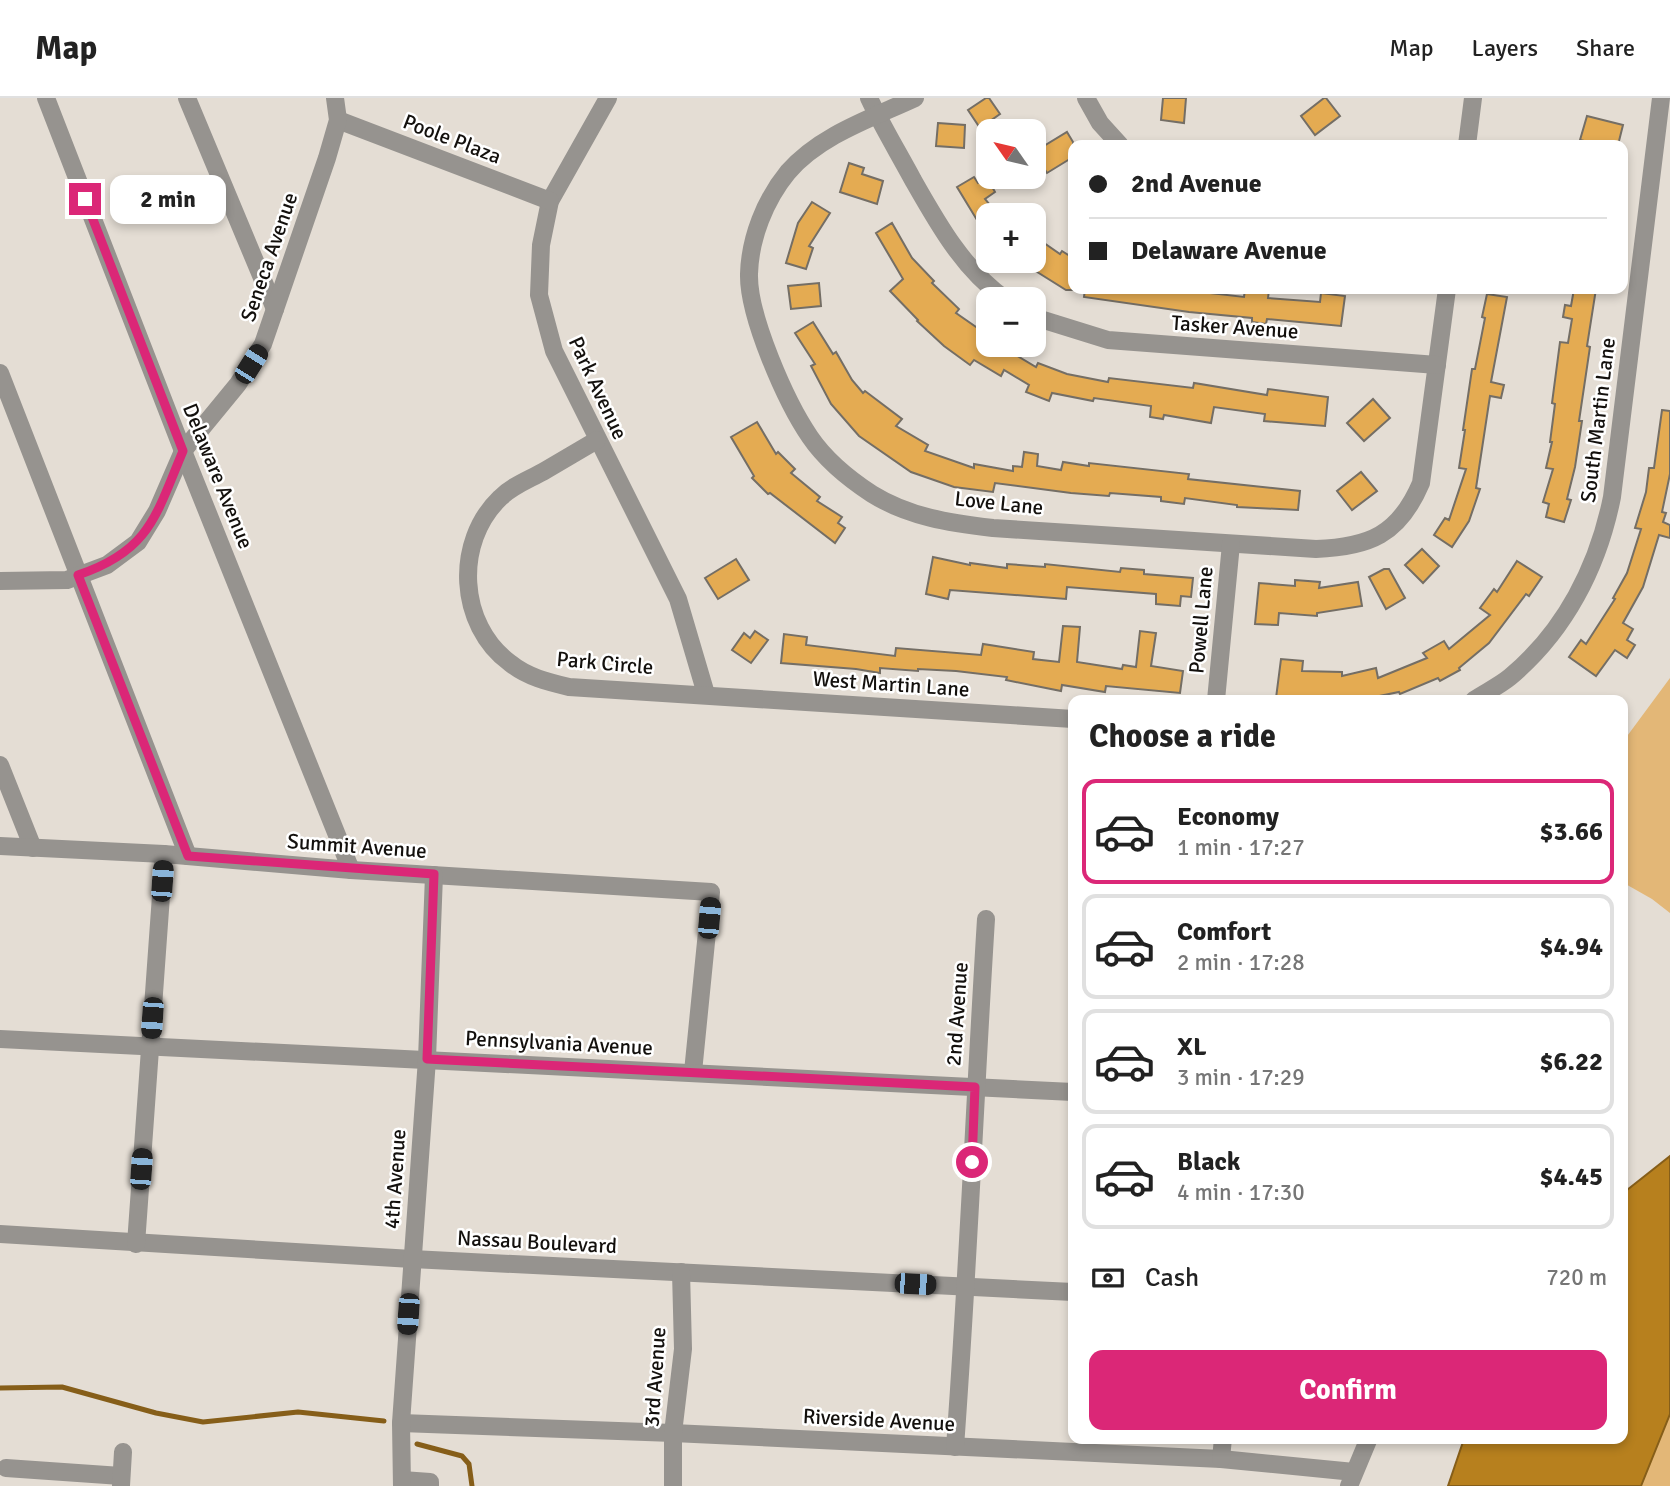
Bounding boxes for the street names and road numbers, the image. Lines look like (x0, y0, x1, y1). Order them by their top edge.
street label: Poole Plaza (399, 108, 505, 170)
street label: Seneca Avenue (235, 189, 303, 325)
street label: Tasker Avenue (1171, 310, 1299, 344)
street label: Park Avenue (563, 332, 633, 444)
street label: South Martin Lane (1575, 336, 1621, 504)
street label: Delaware Avenue (177, 400, 259, 552)
street label: Love Lane (953, 485, 1045, 521)
street label: Powell Lane (1183, 565, 1219, 675)
street label: Park Circle (556, 646, 654, 680)
street label: West Martin Lane (812, 666, 970, 702)
street label: Summit Avenue (286, 828, 428, 864)
street label: 2nd Avenue (940, 961, 974, 1067)
street label: Pennsylvania Avenue (464, 1025, 654, 1061)
street label: 4th Avenue (379, 1128, 411, 1230)
street label: Nassau Boulevard (456, 1225, 618, 1259)
street label: 3rd Avenue (639, 1326, 671, 1428)
street label: Riverside Avenue (802, 1403, 956, 1437)

